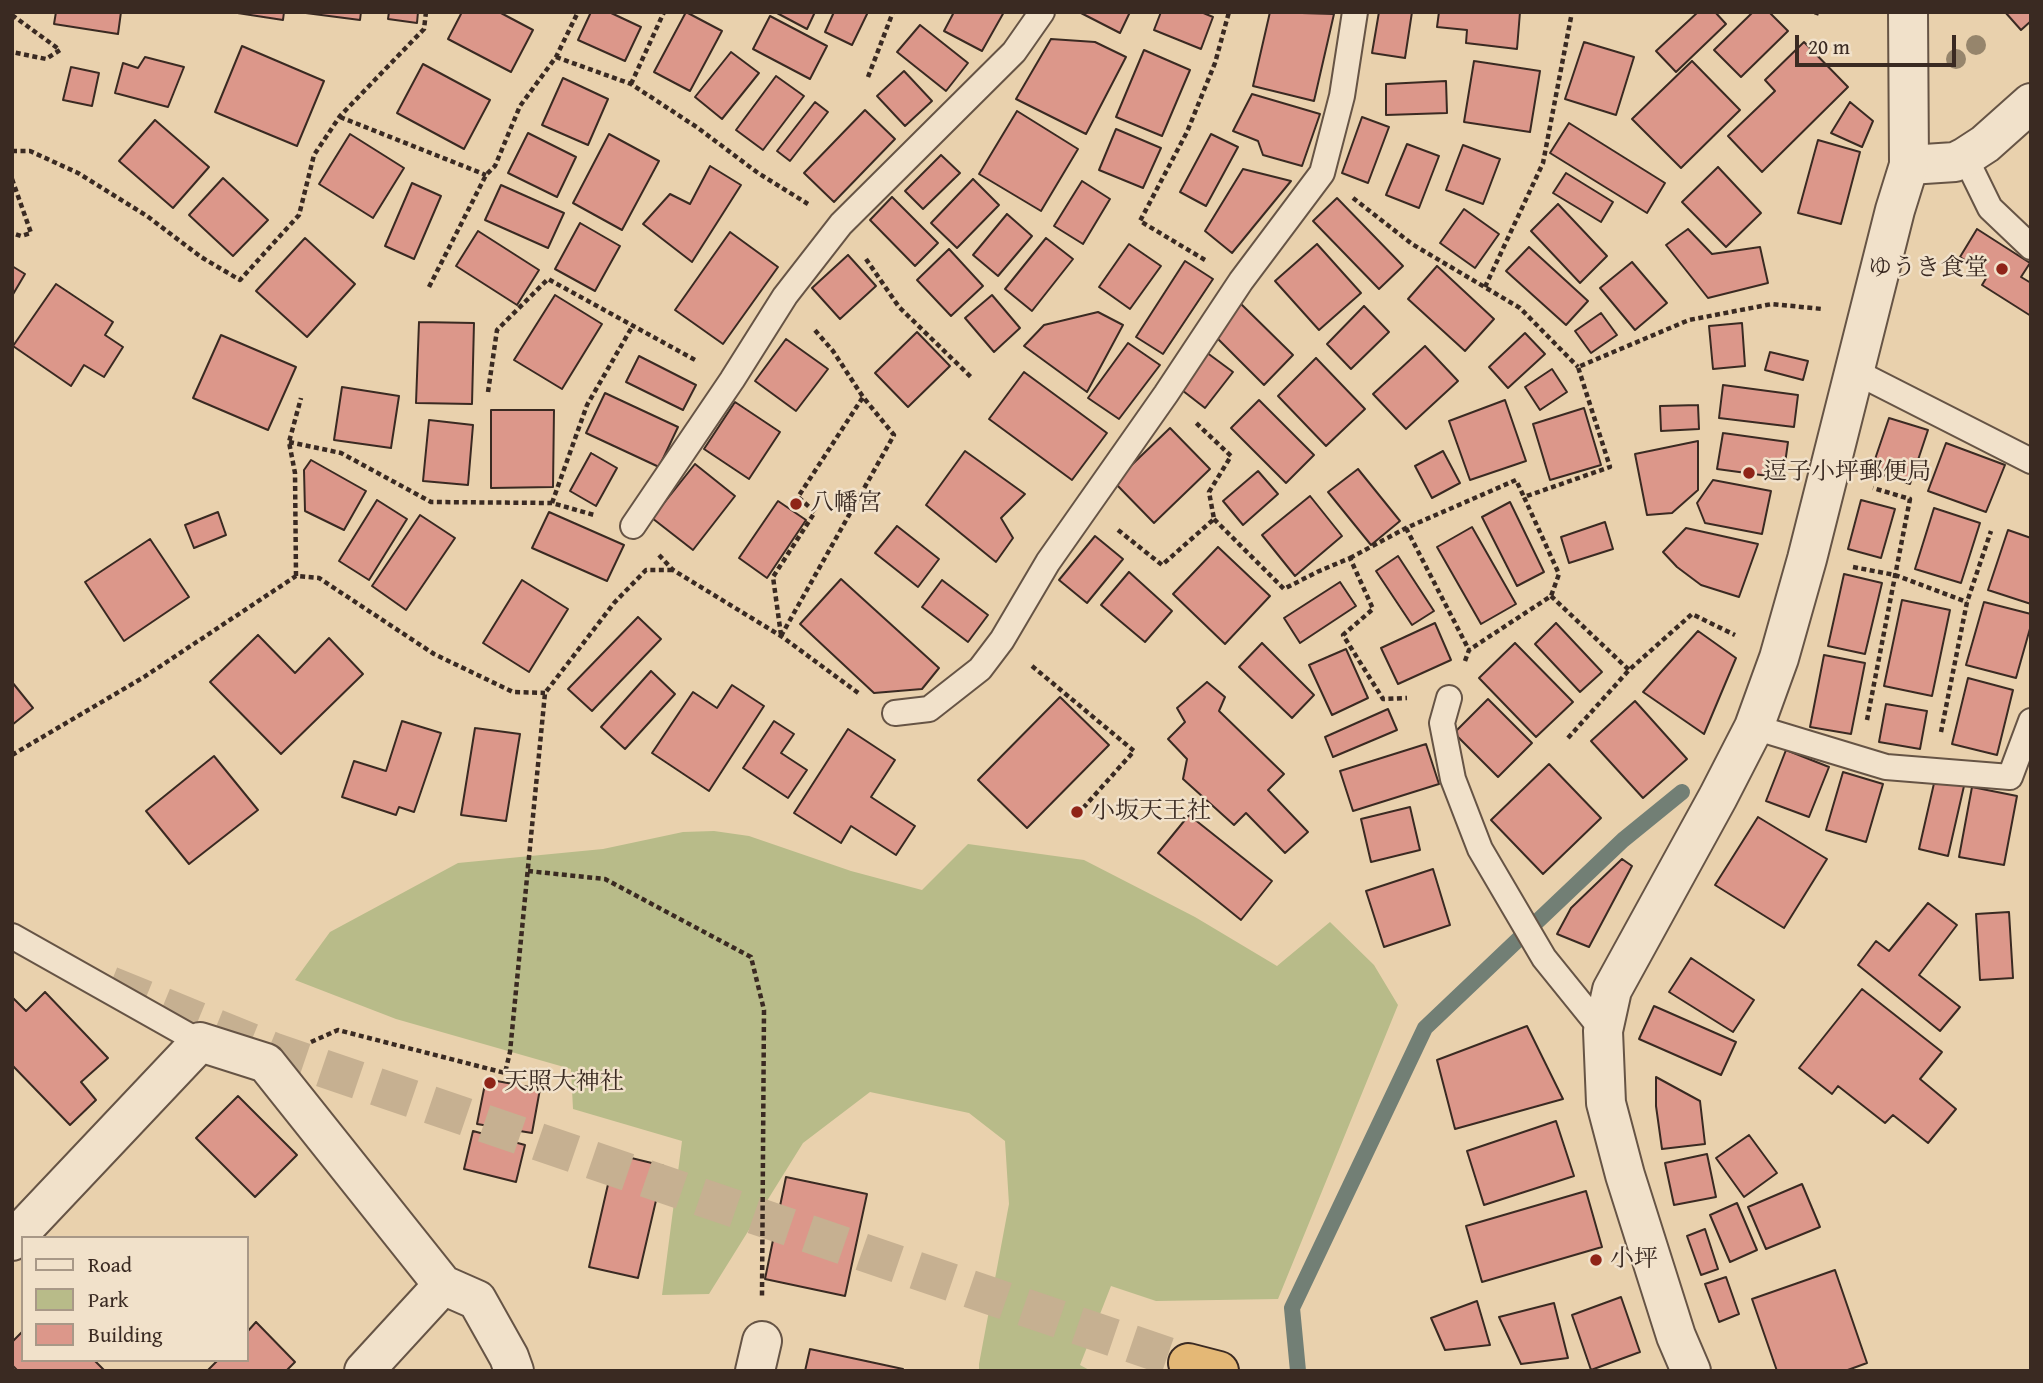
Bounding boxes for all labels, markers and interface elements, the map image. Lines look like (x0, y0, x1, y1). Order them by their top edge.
scale bar (1798, 21, 1959, 65)
text: 20 m (1808, 31, 1850, 62)
place label: ゆうき食堂 (1868, 255, 1988, 283)
marker: ゆうき食堂 (1994, 261, 2010, 277)
place label: 逗子小坪郵便局 (1763, 459, 1931, 487)
marker: 逗子小坪郵便局 (1741, 465, 1757, 481)
place label: 八幡宮 (810, 490, 882, 518)
marker: 八幡宮 (788, 496, 804, 512)
place label: 小坂天王社 (1091, 798, 1211, 826)
marker: 小坂天王社 (1069, 804, 1085, 820)
place label: 天照大神社 (504, 1069, 624, 1097)
marker: 天照大神社 (482, 1075, 498, 1091)
legend (21, 1236, 248, 1362)
place label: 小坪 (1610, 1246, 1658, 1274)
text: Road (88, 1249, 132, 1280)
marker: 小坪 (1588, 1252, 1604, 1268)
text: Park (88, 1284, 129, 1315)
text: Building (88, 1319, 162, 1350)

